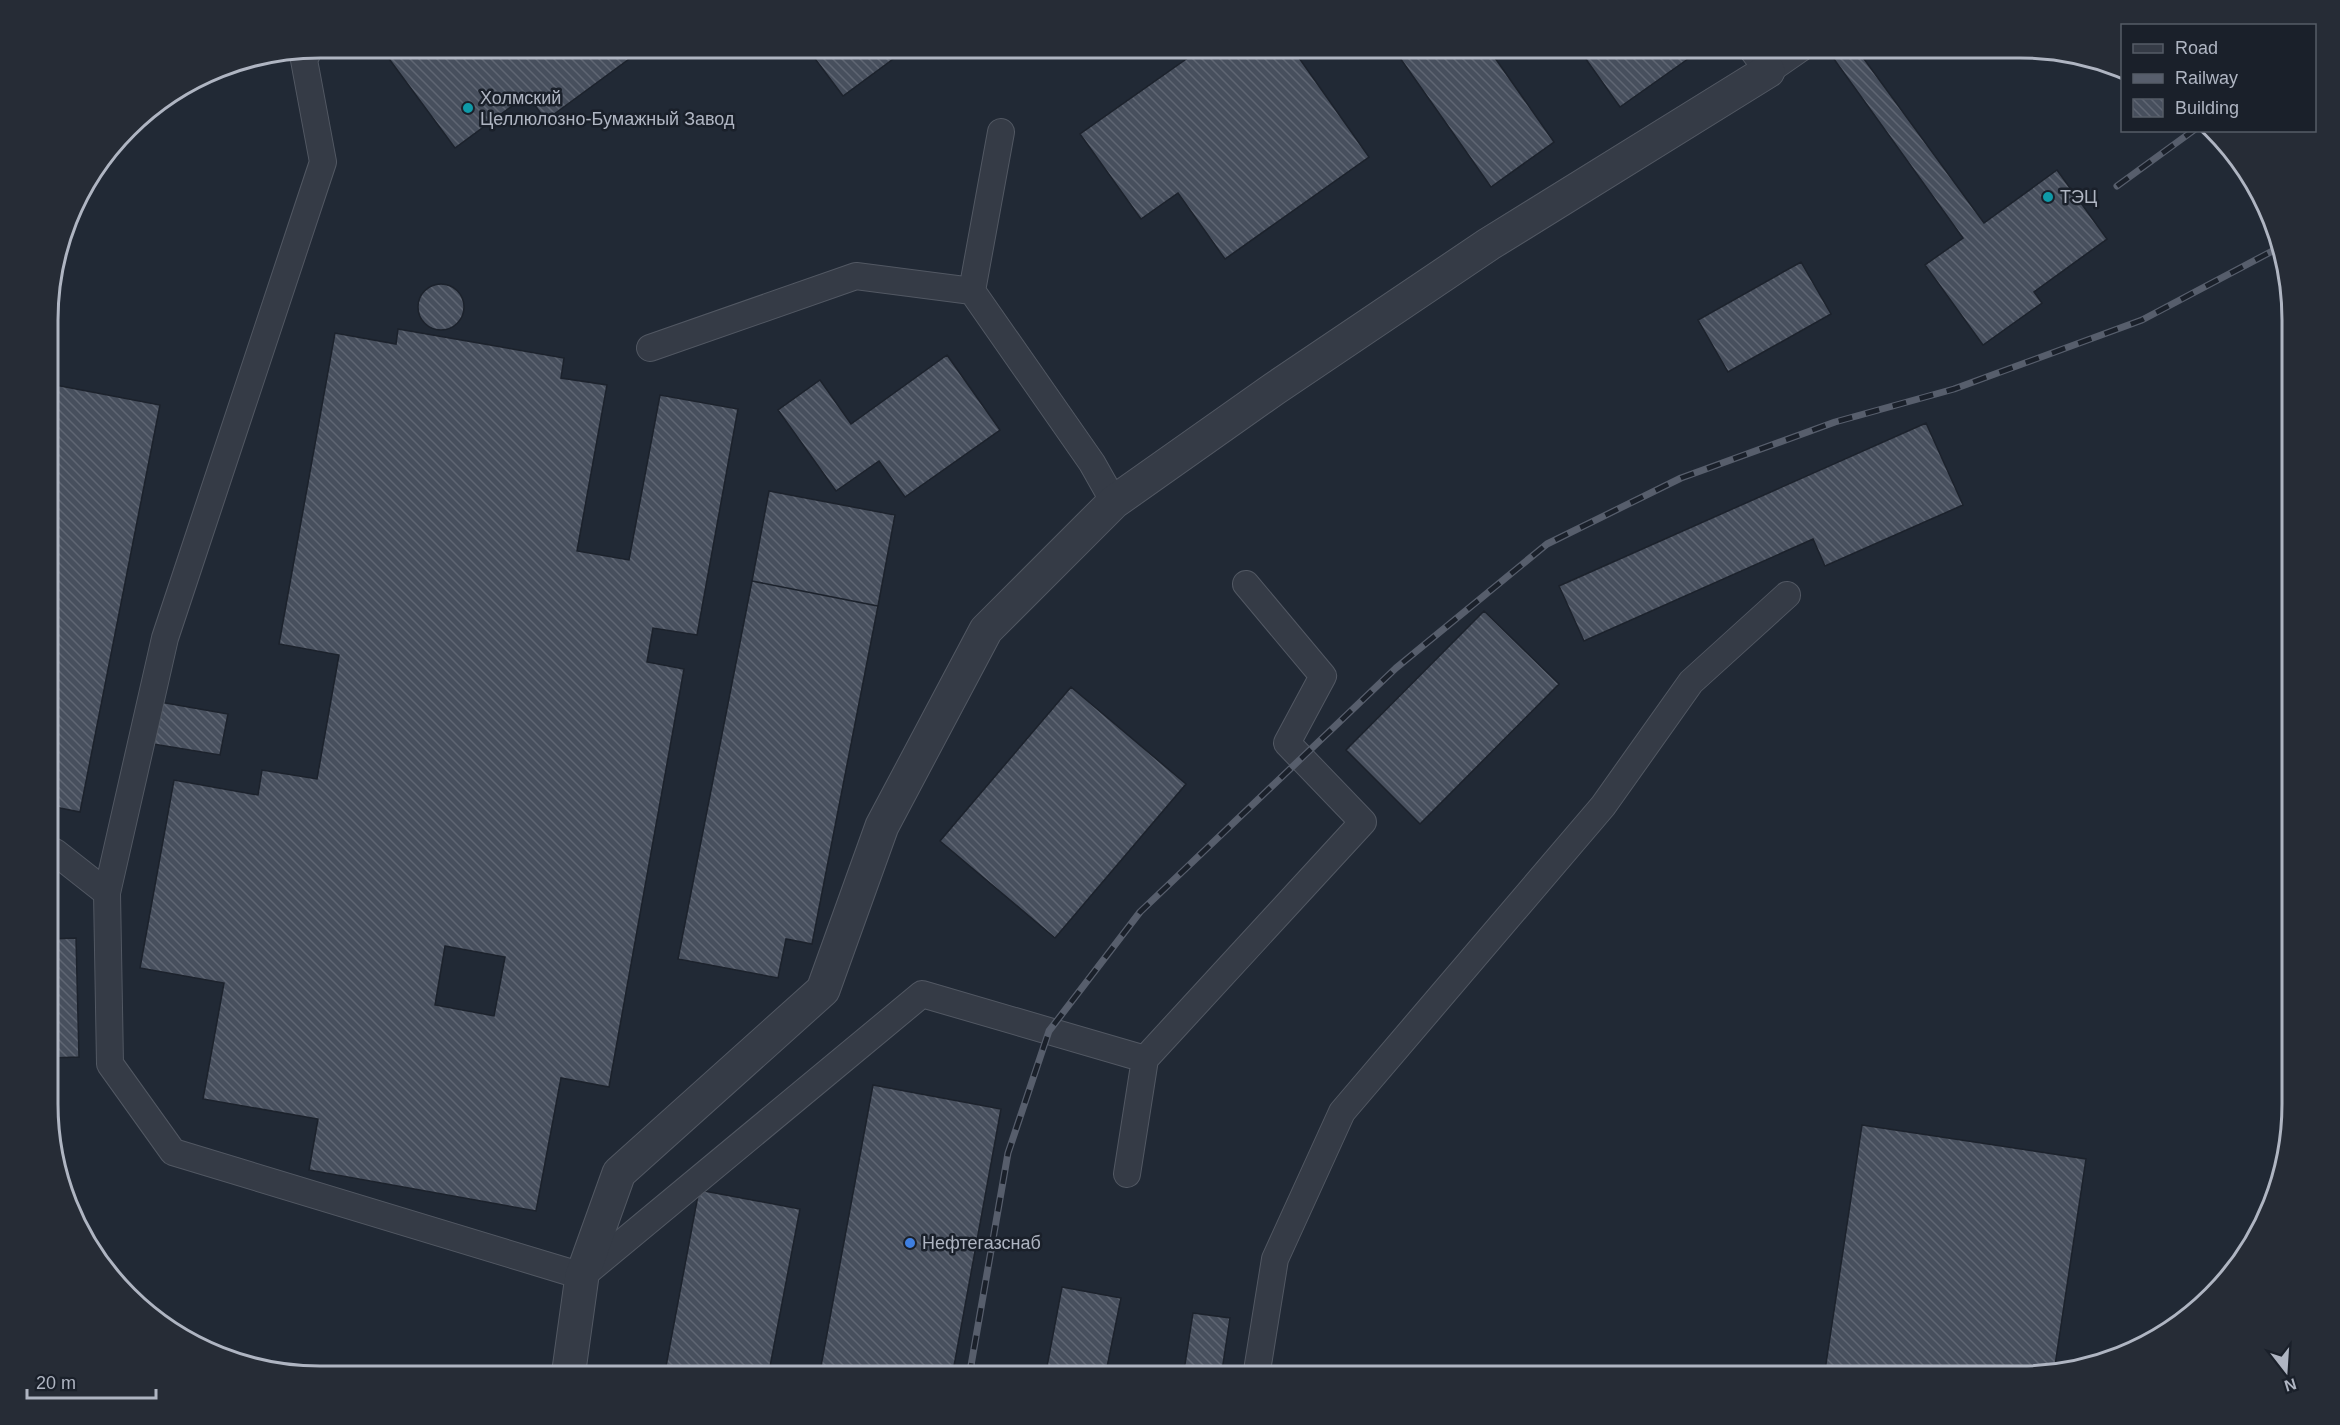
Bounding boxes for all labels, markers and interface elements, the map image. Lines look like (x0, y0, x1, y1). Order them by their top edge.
legend (2121, 24, 2316, 132)
text: Road (2175, 38, 2218, 58)
text: Railway (2175, 68, 2238, 88)
place label: Холмский Целлюлозно-Бумажный Завод (480, 88, 735, 129)
text: Building (2175, 98, 2239, 118)
marker: Холмский Целлюлозно-Бумажный Завод (461, 101, 475, 115)
place label: ТЭЦ (2060, 187, 2097, 207)
marker: ТЭЦ (2041, 190, 2055, 204)
place label: Нефтегазснаб (922, 1233, 1041, 1253)
marker: Нефтегазснаб (903, 1236, 917, 1250)
north arrow (2256, 1341, 2316, 1401)
scale bar (27, 1362, 156, 1400)
text: 20 m (36, 1373, 76, 1393)
text: N (2282, 1375, 2298, 1395)

